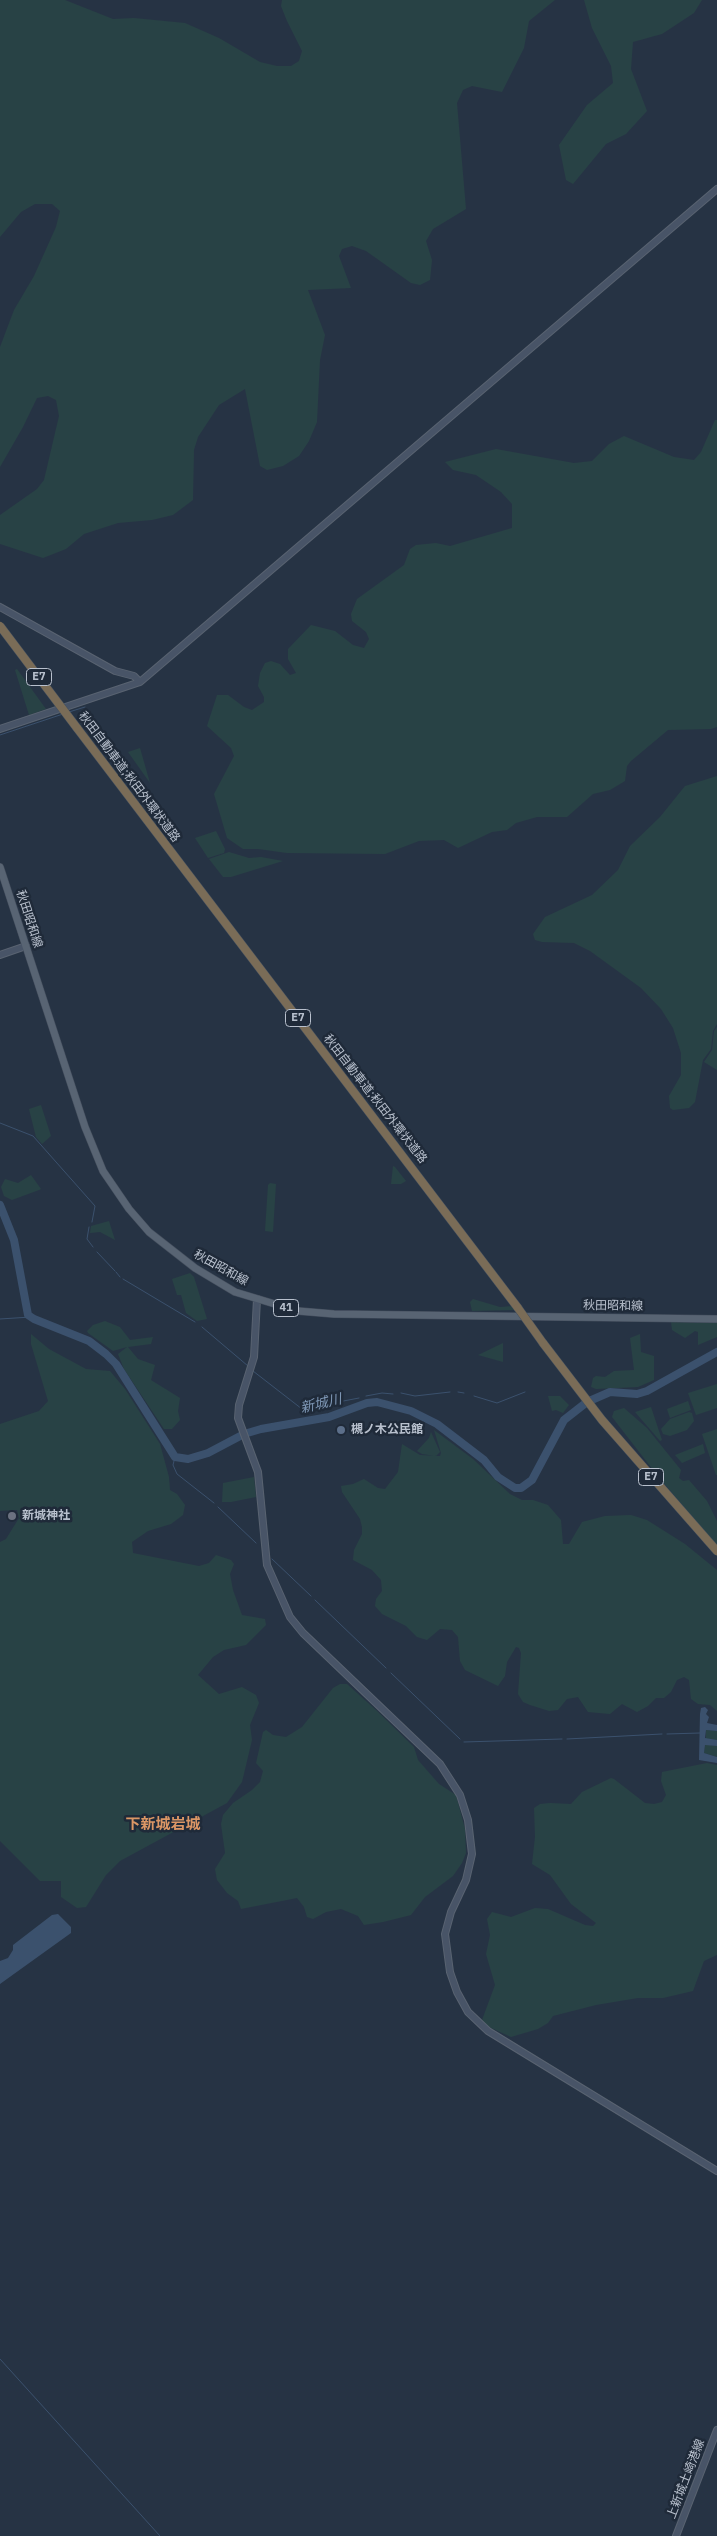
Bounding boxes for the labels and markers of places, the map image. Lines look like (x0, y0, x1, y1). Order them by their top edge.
place label: 槻ノ木公民館 (351, 1423, 423, 1437)
marker: 槻ノ木公民館 (335, 1424, 347, 1436)
place label: 新城神社 (22, 1509, 70, 1523)
marker: 新城神社 (6, 1510, 18, 1522)

